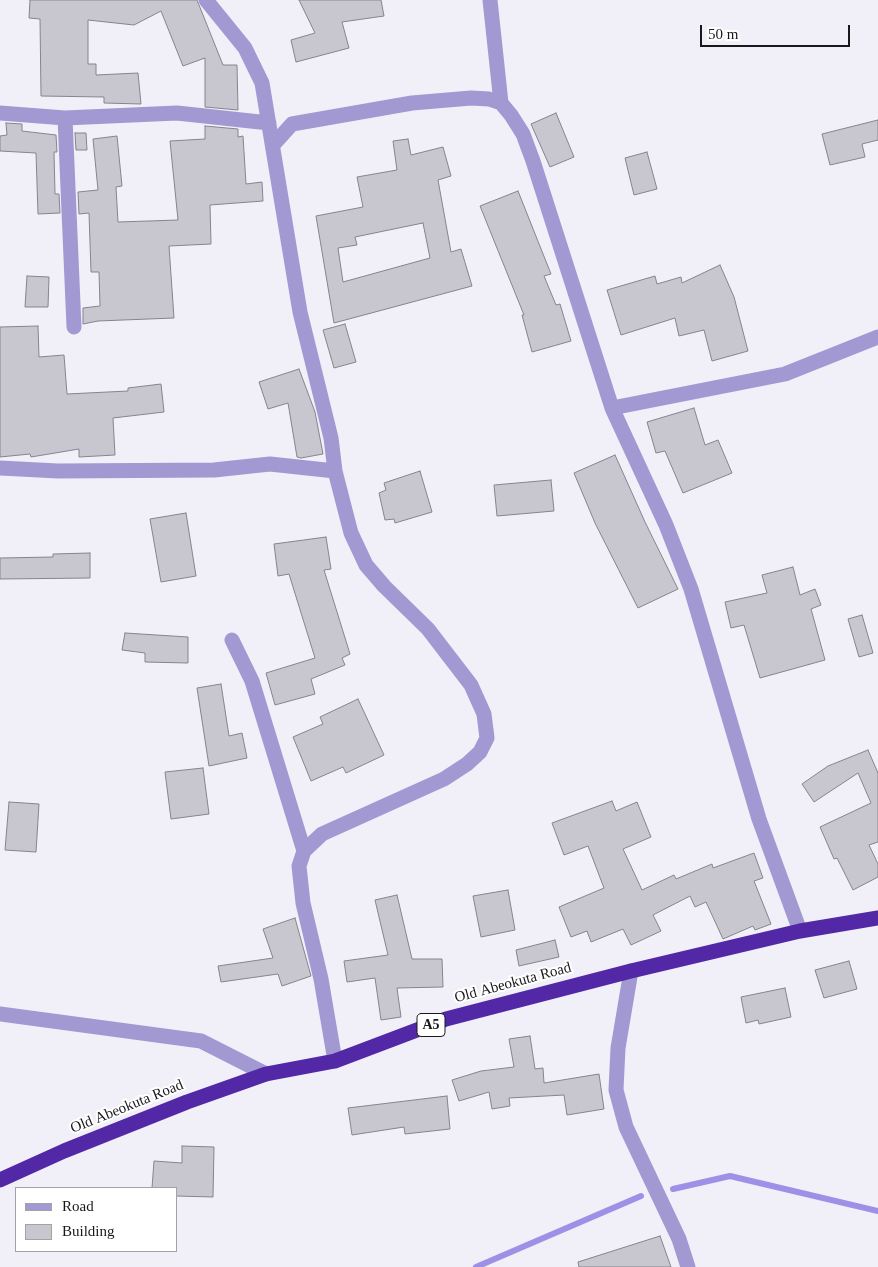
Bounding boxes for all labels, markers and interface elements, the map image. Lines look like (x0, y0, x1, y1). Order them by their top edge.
scale bar (703, 15, 853, 47)
text: 50 m (708, 26, 738, 42)
street label: Old Abeokuta Road (453, 959, 573, 1007)
road number: A5 (417, 1014, 445, 1036)
street label: Old Abeokuta Road (68, 1076, 186, 1138)
legend (15, 1187, 178, 1252)
text: Road (62, 1198, 94, 1214)
text: Building (62, 1223, 115, 1239)

